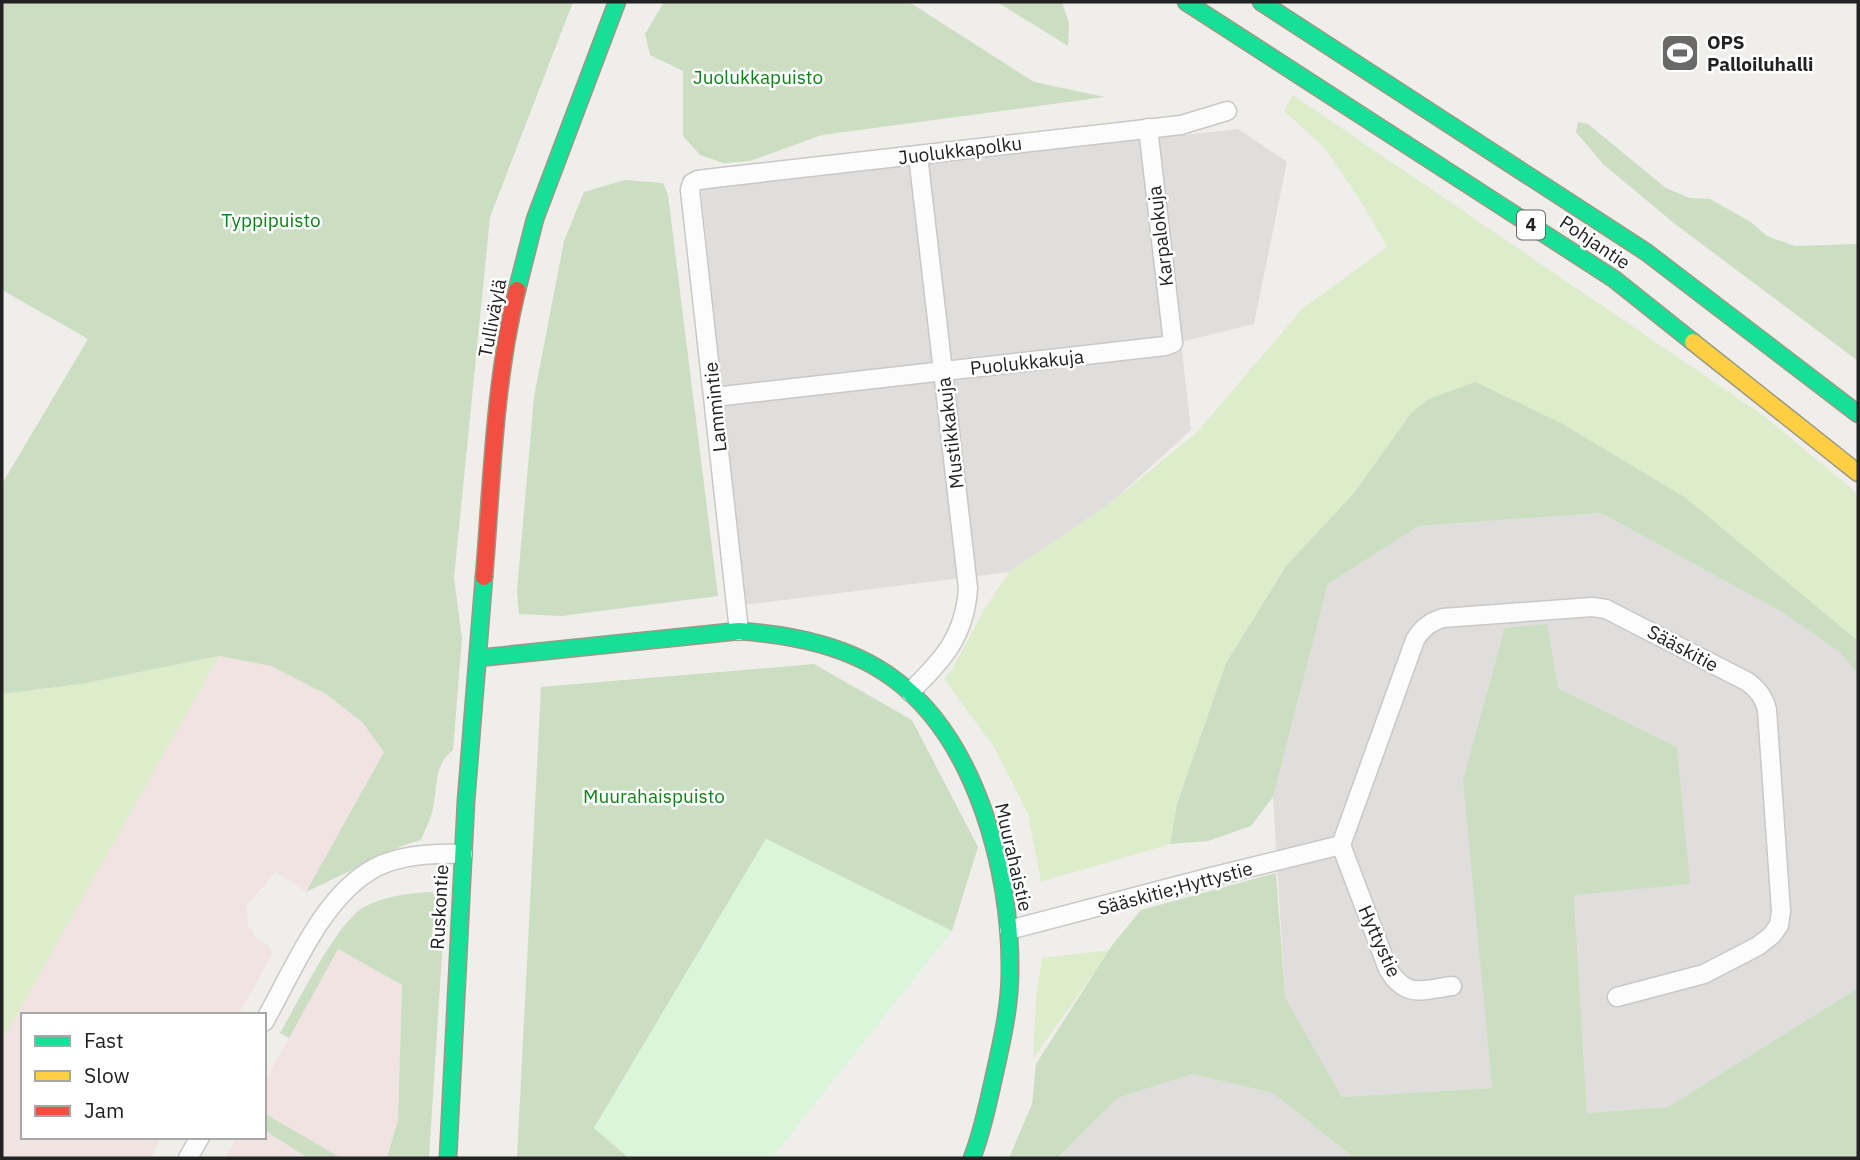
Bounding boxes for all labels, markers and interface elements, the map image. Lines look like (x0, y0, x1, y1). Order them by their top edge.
place label: OPS Palloiluhalli (1707, 30, 1814, 76)
sports icon: OPS Palloiluhalli (1659, 32, 1701, 74)
park label: Juolukkapuisto (693, 65, 823, 89)
street label: Juolukkapolku (897, 130, 1023, 170)
street label: Karpalokuja (1142, 184, 1178, 288)
park label: Typpipuisto (221, 208, 321, 232)
road number: 4 (1517, 210, 1545, 240)
street label: Pohjantie (1555, 210, 1635, 274)
street label: Tulliväylä (473, 277, 511, 359)
street label: Puolukkakuja (969, 344, 1085, 380)
street label: Lammintie (698, 361, 732, 453)
street label: Mustikkakuja (931, 376, 969, 490)
street label: Sääskitie (1643, 619, 1723, 677)
park label: Muurahaispuisto (583, 784, 725, 808)
street label: Muurahaistie (990, 800, 1038, 914)
street label: Sääskitie;Hyttystie (1095, 856, 1255, 920)
street label: Ruskontie (425, 864, 453, 950)
street label: Hyttystie (1353, 901, 1407, 981)
legend (21, 1013, 266, 1139)
text: Fast (84, 1026, 124, 1054)
text: Slow (84, 1061, 130, 1089)
text: Jam (84, 1096, 124, 1124)

